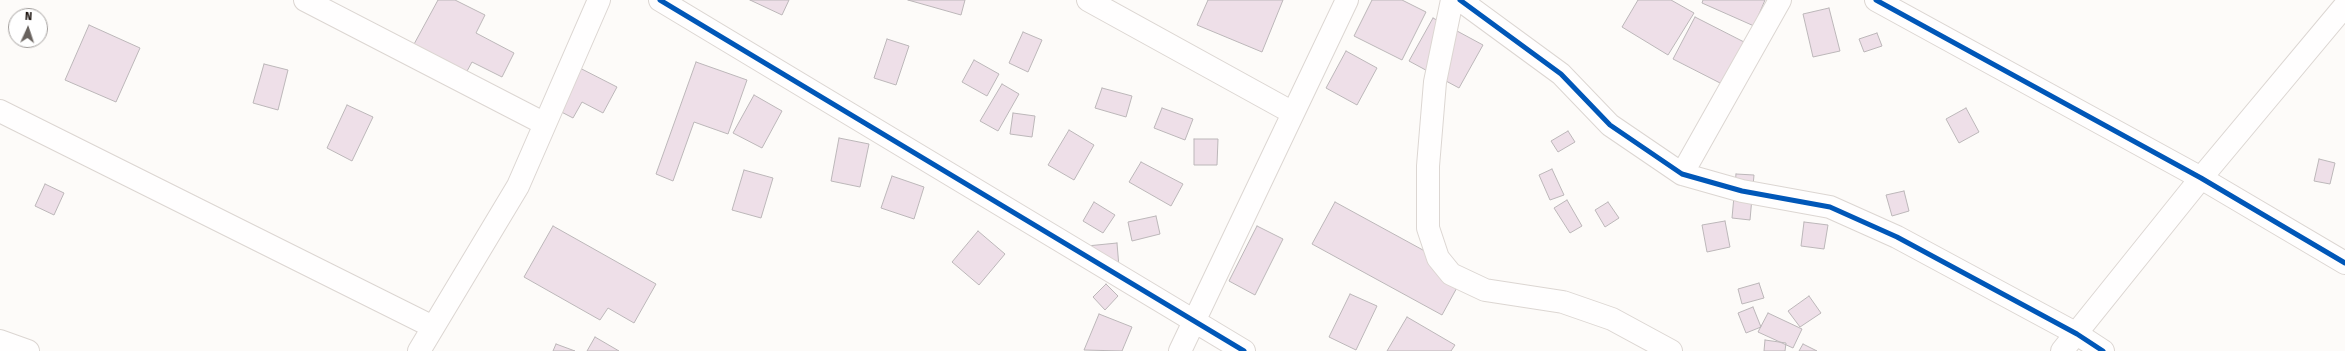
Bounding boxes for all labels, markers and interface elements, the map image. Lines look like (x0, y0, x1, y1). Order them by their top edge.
north arrow (8, 8, 48, 48)
text: N (25, 10, 33, 23)

